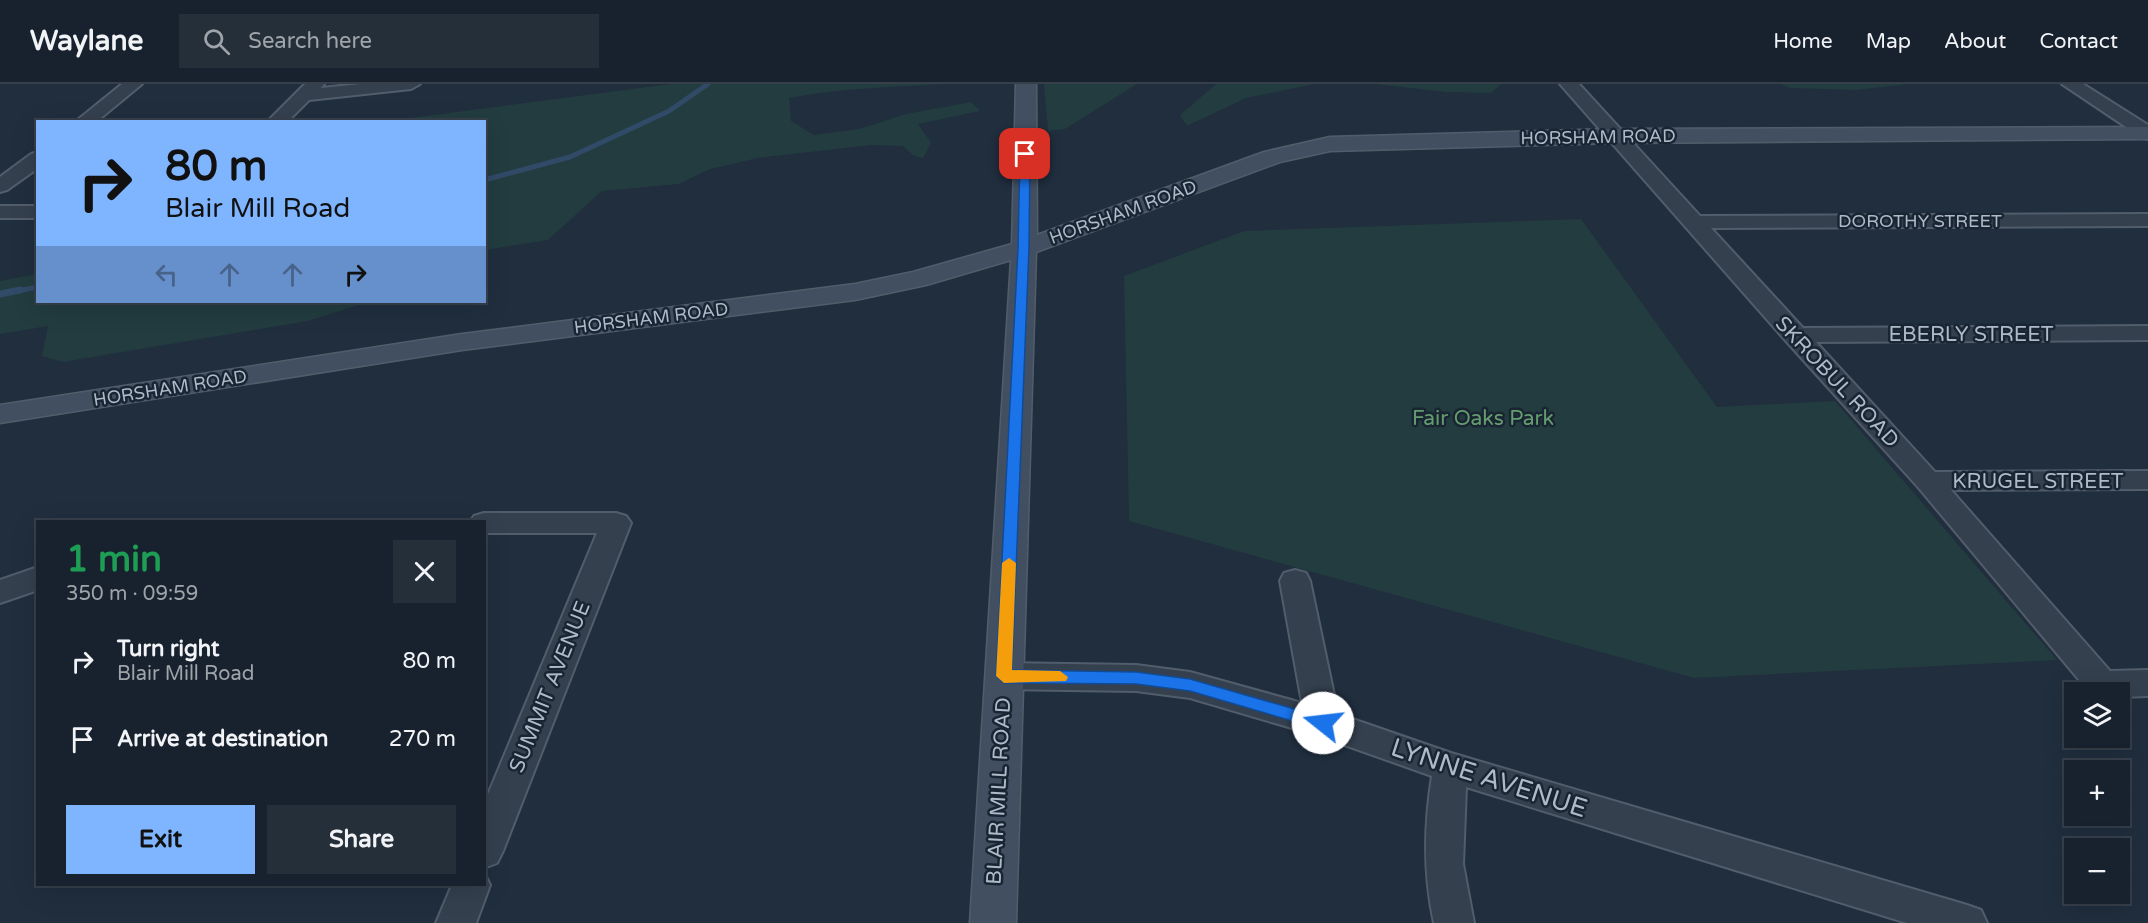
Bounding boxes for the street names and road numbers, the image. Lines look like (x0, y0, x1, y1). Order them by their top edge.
street label: HORSHAM ROAD (1520, 125, 1676, 149)
street label: HORSHAM ROAD (1046, 175, 1200, 249)
street label: DOROTHY STREET (1838, 210, 2002, 232)
street label: HORSHAM ROAD (573, 298, 729, 338)
street label: SKROBUL ROAD (1770, 311, 1904, 453)
street label: EBERLY STREET (1889, 322, 2054, 347)
street label: HORSHAM ROAD (92, 365, 248, 411)
street label: KRUGEL STREET (1952, 469, 2124, 494)
street label: SUMMIT AVENUE (504, 598, 596, 776)
street label: BLAIR MILL ROAD (982, 697, 1016, 885)
street label: LYNNE AVENUE (1387, 732, 1591, 824)

